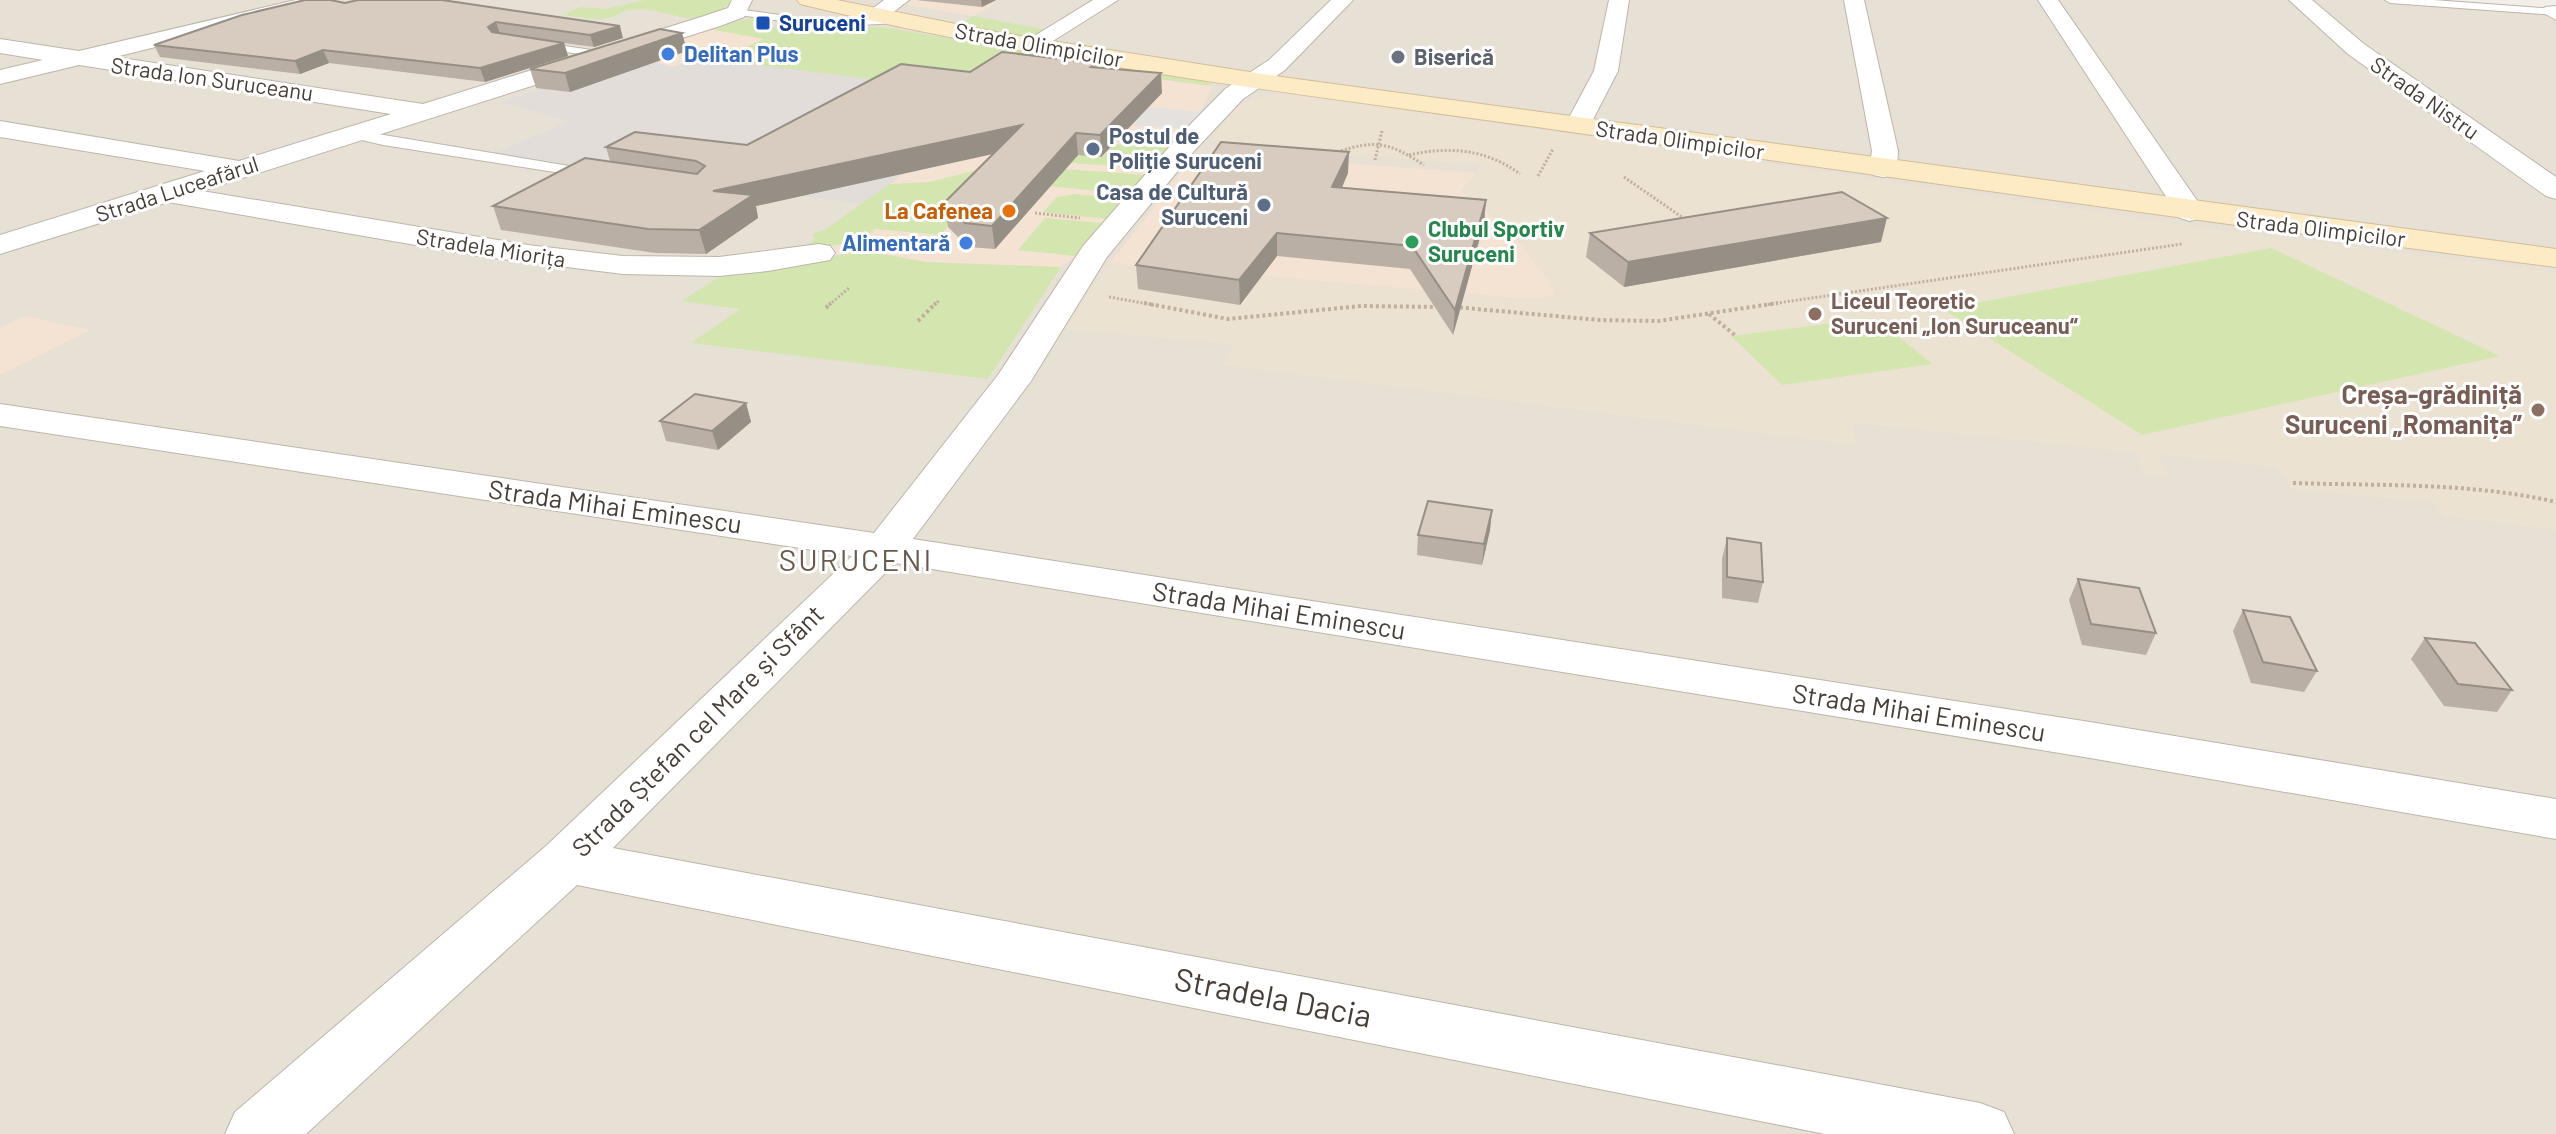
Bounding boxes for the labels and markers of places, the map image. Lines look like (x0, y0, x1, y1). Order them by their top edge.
place label: Suruceni (779, 9, 866, 35)
marker: Suruceni (754, 14, 772, 32)
place label: Delitan Plus (684, 40, 799, 66)
place label: Biserică (1414, 43, 1494, 69)
marker: Delitan Plus (659, 45, 677, 63)
marker: Biserică (1389, 48, 1407, 66)
place label: Postul de Poliție Suruceni (1109, 122, 1262, 173)
marker: Postul de Poliție Suruceni (1084, 140, 1102, 158)
place label: Casa de Cultură Suruceni (1096, 178, 1248, 229)
marker: Casa de Cultură Suruceni (1255, 196, 1273, 214)
place label: La Cafenea (884, 197, 993, 223)
marker: La Cafenea (1000, 202, 1018, 220)
place label: Clubul Sportiv Suruceni (1428, 215, 1565, 266)
place label: Alimentară (842, 229, 950, 255)
marker: Clubul Sportiv Suruceni (1403, 233, 1421, 251)
marker: Alimentară (957, 234, 975, 252)
place label: Liceul Teoretic Suruceni „Ion Suruceanu“ (1831, 287, 2078, 338)
marker: Liceul Teoretic Suruceni „Ion Suruceanu“ (1806, 305, 1824, 323)
place label: Creșa-grădiniță Suruceni „Romanița” (2285, 378, 2523, 439)
marker: Creșa-grădiniță Suruceni „Romanița” (2529, 401, 2547, 419)

